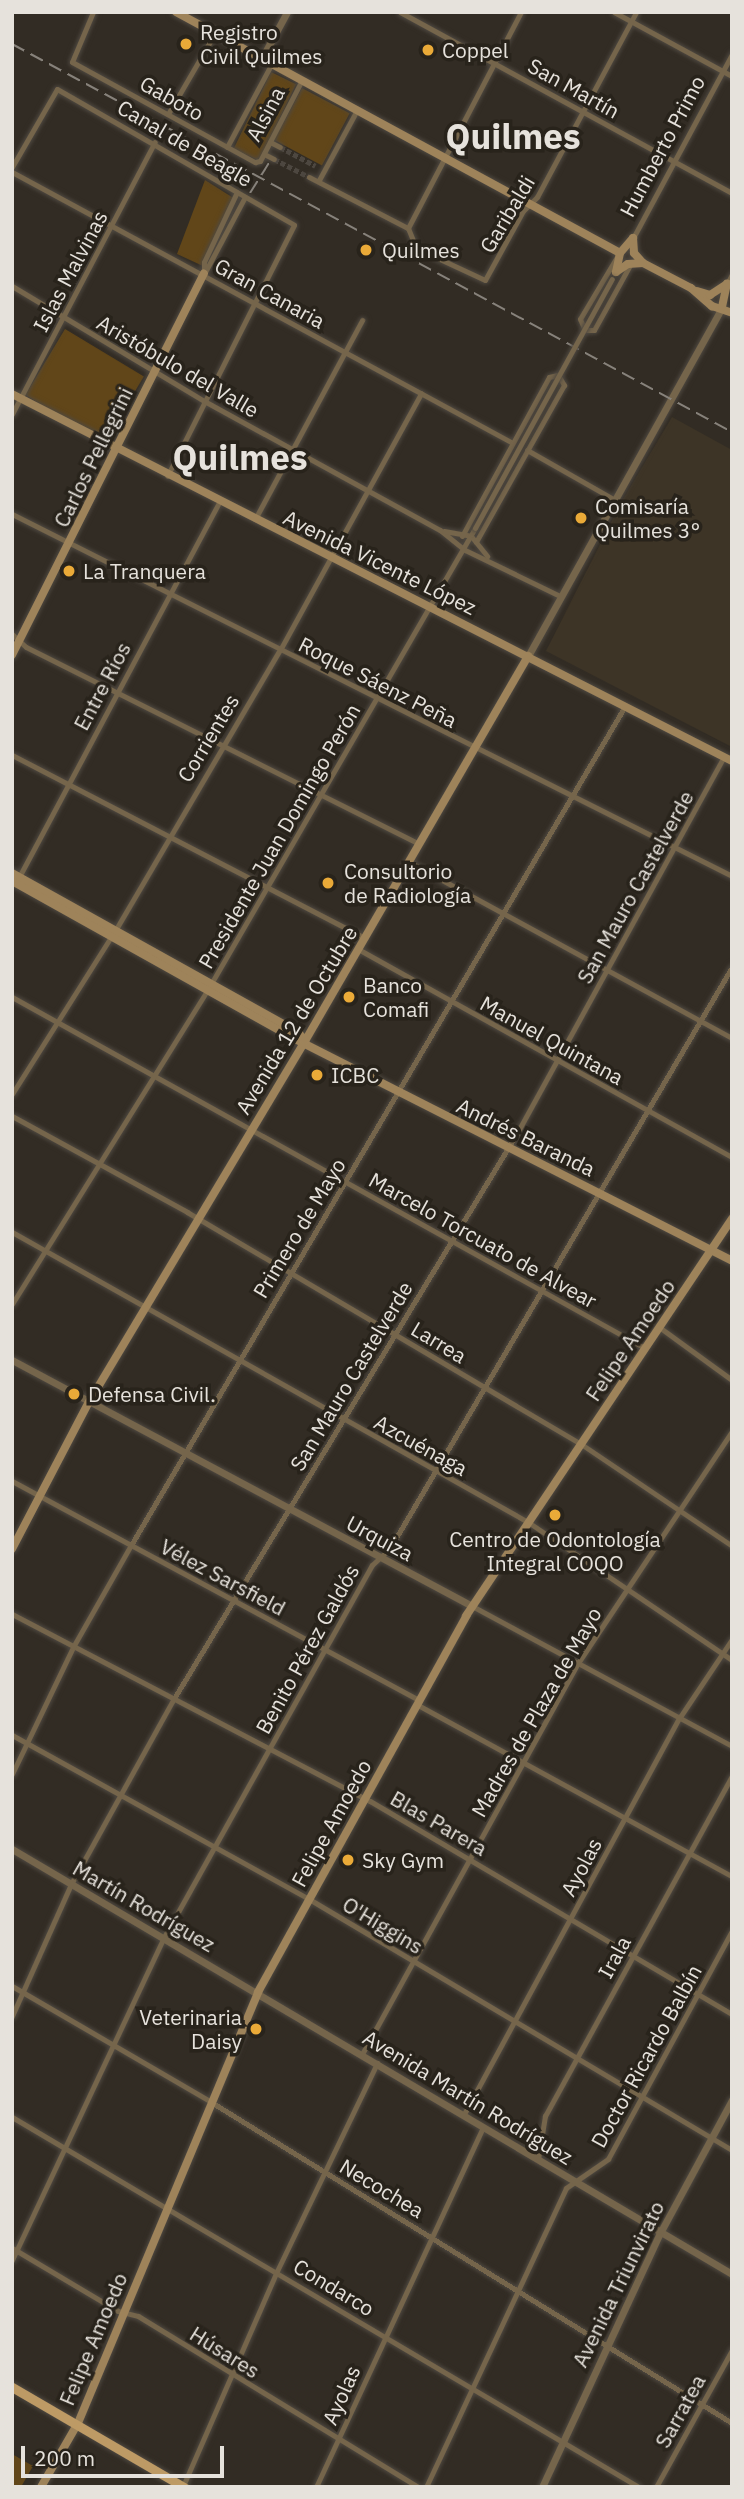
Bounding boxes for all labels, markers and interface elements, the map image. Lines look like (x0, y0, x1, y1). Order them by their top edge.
place label: Registro Civil Quilmes (200, 19, 322, 69)
marker: Registro Civil Quilmes (178, 36, 194, 52)
place label: Coppel (442, 37, 508, 63)
marker: Coppel (420, 42, 436, 58)
street label: San Martín (524, 53, 624, 123)
street label: Gaboto (136, 70, 208, 126)
street label: Humberto Primo (614, 71, 710, 221)
street label: Alsina (240, 83, 290, 145)
street label: Canal de Beagle (113, 94, 257, 192)
district label: Quilmes (445, 115, 581, 157)
street label: Garibaldi (474, 171, 540, 257)
street label: Islas Malvinas (28, 206, 112, 336)
place label: Quilmes (382, 237, 460, 263)
marker: Quilmes (356, 240, 376, 260)
street label: Gran Canaria (211, 252, 329, 334)
street label: Aristóbulo del Valle (93, 309, 263, 423)
street label: Carlos Pellegrini (48, 383, 138, 531)
district label: Quilmes (172, 436, 308, 478)
place label: Comisaría Quilmes 3° (595, 493, 700, 543)
street label: Avenida Vicente López (279, 504, 481, 620)
marker: Comisaría Quilmes 3° (573, 510, 589, 526)
place label: La Tranquera (83, 558, 206, 584)
marker: La Tranquera (61, 563, 77, 579)
street label: Roque Sáenz Peña (295, 631, 461, 733)
street label: Entre Ríos (68, 638, 136, 734)
street label: Corrientes (172, 690, 244, 786)
street label: Presidente Juan Domingo Perón (193, 699, 365, 973)
street label: San Mauro Castelverde (572, 786, 698, 988)
place label: Consultorio de Radiología (344, 858, 471, 908)
marker: Consultorio de Radiología (318, 873, 338, 893)
street label: Avenida 12 de Octubre (230, 921, 362, 1119)
place label: Banco Comafi (363, 972, 429, 1022)
marker: Banco Comafi (341, 989, 357, 1005)
street label: Manuel Quintana (476, 990, 628, 1090)
place label: ICBC (331, 1062, 379, 1088)
marker: ICBC (309, 1067, 325, 1083)
street label: Andrés Baranda (453, 1093, 599, 1181)
street label: Primero de Mayo (247, 1154, 351, 1302)
street label: Marcelo Torcuato de Alvear (365, 1167, 601, 1313)
street label: Felipe Amoedo (580, 1274, 680, 1406)
street label: San Mauro Castelverde (284, 1277, 418, 1475)
street label: Larrea (407, 1316, 471, 1368)
place label: Defensa Civil. (88, 1381, 216, 1407)
marker: Defensa Civil. (66, 1386, 82, 1402)
street label: Azcuénaga (370, 1409, 472, 1481)
marker: Centro de Odontología Integral COQO (547, 1507, 563, 1523)
street label: Urquiza (342, 1510, 418, 1566)
place label: Centro de Odontología Integral COQO (449, 1526, 661, 1576)
street label: Vélez Sarsfield (156, 1533, 290, 1621)
street label: Benito Pérez Galdós (250, 1560, 364, 1738)
street label: Madres de Plaza de Mayo (466, 1603, 606, 1821)
street label: Felipe Amoedo (286, 1755, 376, 1891)
street label: Blas Parera (386, 1785, 492, 1861)
street label: Ayolas (555, 1834, 607, 1900)
place label: Sky Gym (362, 1847, 444, 1873)
marker: Sky Gym (340, 1852, 356, 1868)
street label: Martín Rodríguez (69, 1855, 219, 1957)
street label: O'Higgins (338, 1891, 428, 1959)
street label: Irala (592, 1932, 636, 1982)
street label: Doctor Ricardo Balbín (585, 1960, 707, 2152)
place label: Veterinaria Daisy (139, 2004, 242, 2054)
marker: Veterinaria Daisy (248, 2021, 264, 2037)
street label: Avenida Martín Rodríguez (359, 2024, 577, 2170)
street label: Necochea (335, 2153, 429, 2223)
street label: Avenida Triunvirato (567, 2197, 669, 2371)
street label: Condarco (289, 2253, 379, 2321)
street label: Felipe Amoedo (54, 2269, 132, 2409)
street label: Húsares (185, 2321, 265, 2383)
street label: Ayolas (317, 2361, 365, 2429)
street label: Sarratea (650, 2370, 710, 2452)
scale bar (24, 2432, 228, 2476)
text: 200 m (34, 2444, 95, 2472)

